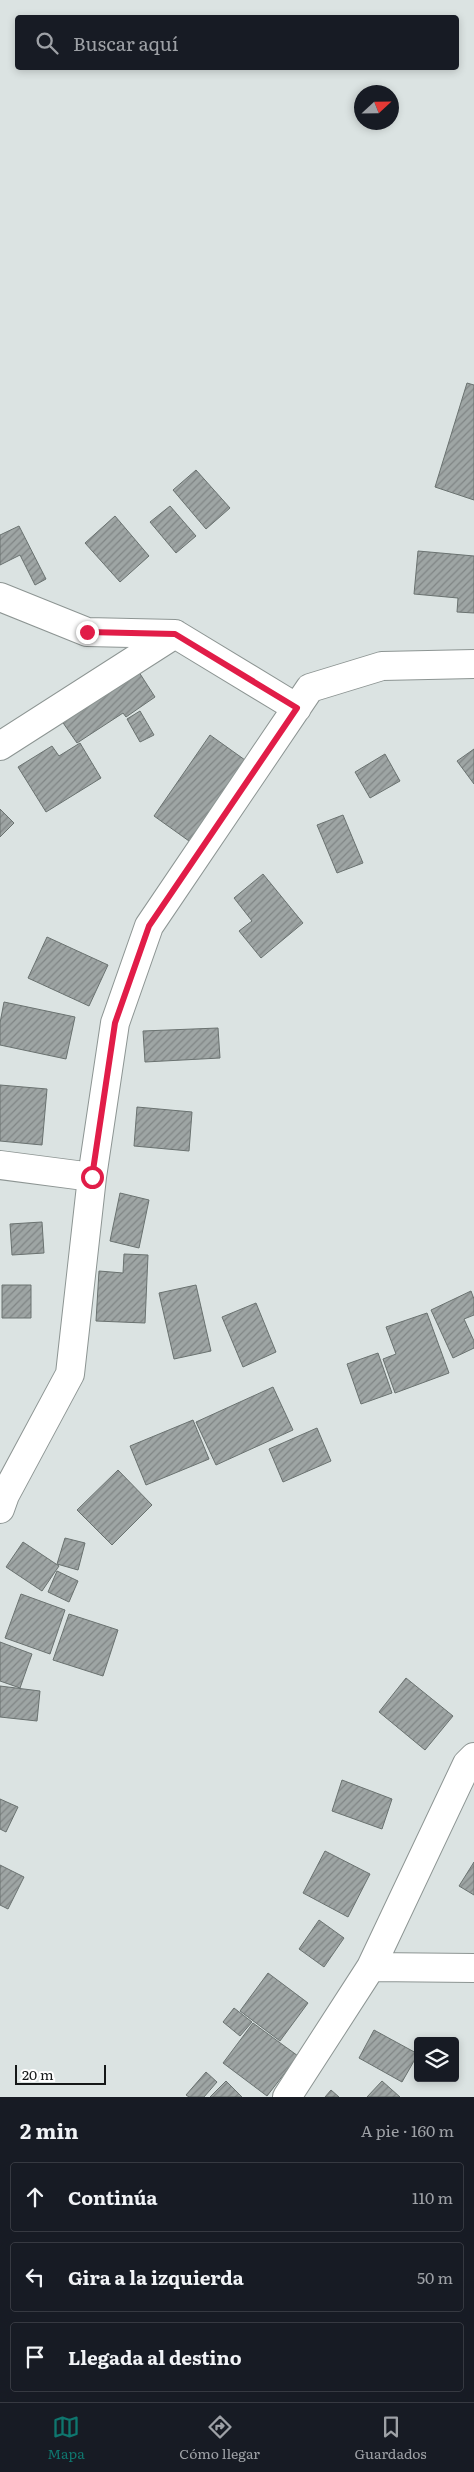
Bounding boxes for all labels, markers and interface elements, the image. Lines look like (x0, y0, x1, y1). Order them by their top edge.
search box (15, 15, 459, 70)
icon: search (33, 29, 61, 57)
text: Buscar aquí (73, 29, 178, 57)
north arrow (354, 85, 399, 130)
route end (76, 621, 99, 644)
route start (81, 1166, 104, 1189)
map controls (414, 2037, 459, 2082)
button: layers (414, 2037, 459, 2082)
scale bar (15, 2062, 106, 2085)
text: 20 m (22, 2064, 54, 2084)
text: 2 min (20, 2114, 79, 2145)
text: A pie · 160 m (361, 2118, 454, 2142)
icon: ahead (21, 2183, 49, 2211)
text: Continúa (68, 2183, 158, 2211)
text: 110 m (412, 2185, 453, 2209)
icon: left (21, 2263, 49, 2291)
text: Gira a la izquierda (68, 2263, 244, 2291)
text: 50 m (417, 2265, 453, 2289)
icon: arrive (21, 2343, 49, 2371)
text: Llegada al destino (68, 2343, 242, 2371)
tab: Mapa (47, 2413, 85, 2463)
tab: Cómo llegar (179, 2413, 260, 2463)
tab: Guardados (355, 2413, 427, 2463)

